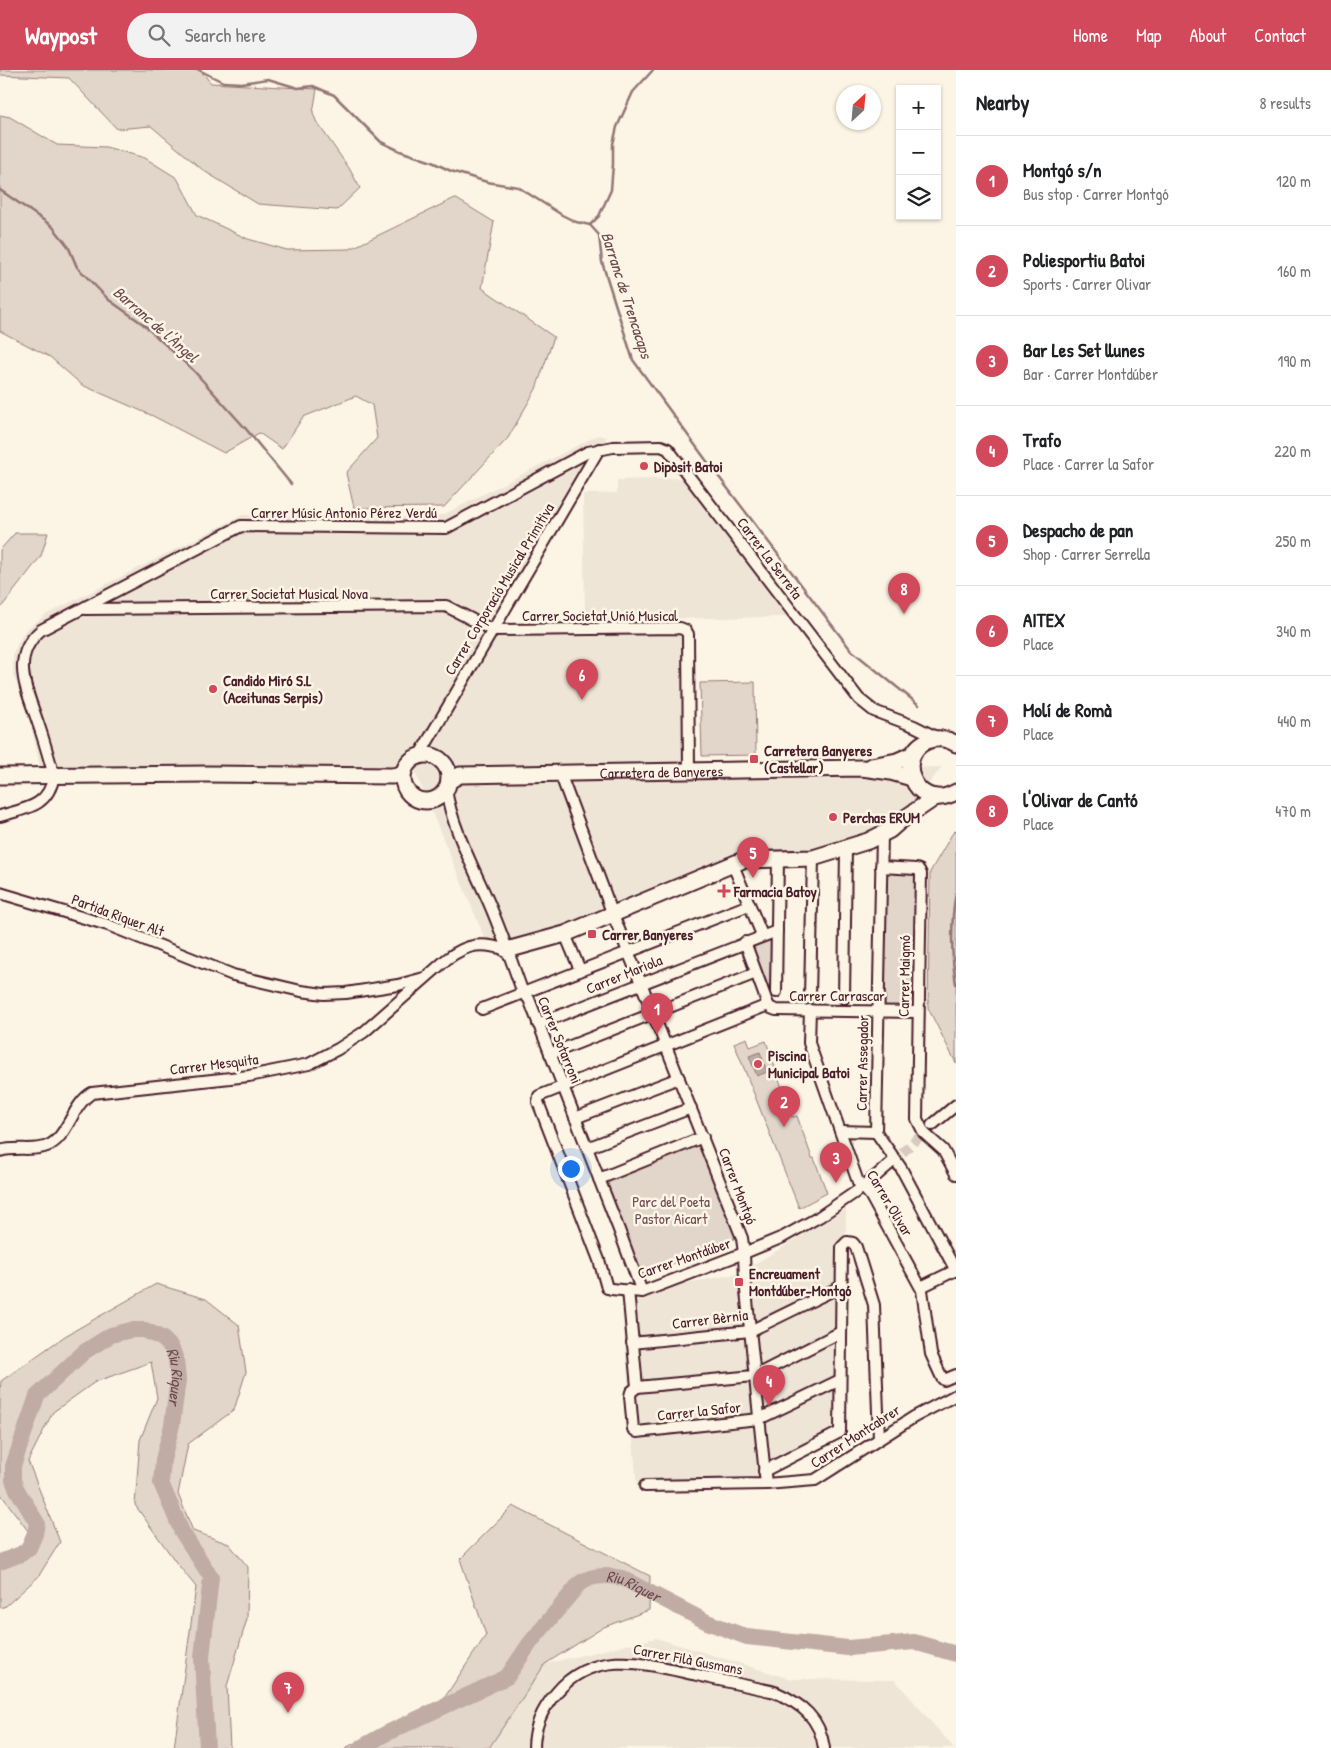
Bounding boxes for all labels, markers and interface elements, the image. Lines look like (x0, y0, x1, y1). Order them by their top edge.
search box (127, 13, 477, 58)
text: Waypost (25, 19, 97, 51)
icon: search (145, 21, 173, 49)
text: Search here (185, 22, 266, 48)
text: Home (1073, 23, 1108, 48)
text: Map (1136, 23, 1161, 48)
text: About (1189, 23, 1226, 48)
text: Contact (1254, 23, 1306, 48)
north arrow (836, 85, 881, 130)
map controls (896, 85, 941, 220)
button: + (896, 85, 941, 130)
text: Nearby (976, 88, 1029, 117)
text: 8 results (1259, 92, 1311, 114)
button: − (896, 130, 941, 175)
text: Montgó s/n (1023, 157, 1102, 183)
text: 1 (989, 170, 995, 192)
text: 120 m (1276, 170, 1311, 192)
button: layers (896, 175, 941, 220)
text: Bus stop · Carrer Montgó (1023, 183, 1169, 205)
water label: Barranc de Trencacaps (596, 229, 658, 363)
text: Poliesportiu Batoi (1023, 247, 1145, 273)
text: 2 (988, 260, 996, 282)
text: 160 m (1277, 260, 1311, 282)
text: Sports · Carrer Olivar (1023, 273, 1151, 295)
water label: Barranc de l'Àngel (109, 281, 204, 368)
text: Bar Les Set llunes (1023, 337, 1145, 363)
text: 3 (988, 350, 996, 372)
text: 190 m (1278, 350, 1311, 372)
text: Bar · Carrer Montdúber (1023, 363, 1158, 385)
text: Trafo (1023, 427, 1061, 453)
text: 4 (989, 440, 995, 462)
text: 220 m (1274, 440, 1311, 462)
text: Place · Carrer la Safor (1023, 453, 1154, 475)
place label: Dipòsit Batoi (654, 456, 723, 478)
marker: Dipòsit Batoi (638, 460, 650, 472)
street label: Carrer Corporació Musical Primitiva (439, 499, 559, 679)
street label: Carrer Músic Antonio Pérez Verdú (251, 502, 437, 523)
street label: Carrer La Serreta (732, 513, 808, 603)
text: Despacho de pan (1023, 517, 1133, 543)
text: 5 (989, 530, 995, 552)
text: 250 m (1275, 530, 1311, 552)
text: Shop · Carrer Serrella (1023, 543, 1150, 565)
pin: 8 (888, 573, 920, 614)
street label: Carrer Societat Musical Nova (210, 583, 368, 604)
street label: Carrer Societat Unió Musical (522, 605, 678, 626)
text: AITEX (1023, 607, 1065, 633)
text: 6 (989, 620, 995, 642)
text: 340 m (1276, 620, 1311, 642)
text: Place (1023, 633, 1054, 655)
pin: 6 (566, 659, 598, 700)
place label: Candido Miró S.L (Aceitunas Serpis) (223, 670, 323, 709)
marker: Candido Miró S.L (Aceitunas Serpis) (207, 683, 219, 695)
text: Molí de Romà (1023, 697, 1112, 723)
text: 7 (988, 710, 996, 732)
text: 440 m (1277, 710, 1311, 732)
text: Place (1023, 723, 1054, 745)
place label: Carretera Banyeres (Castellar) (764, 740, 872, 778)
marker: Carretera Banyeres (Castellar) (748, 753, 760, 765)
street label: Carretera de Banyeres (600, 760, 724, 783)
text: l'Olivar de Cantó (1023, 787, 1138, 813)
text: 8 (989, 800, 995, 822)
text: 470 m (1275, 800, 1311, 822)
place label: Perchas ERUM (843, 807, 920, 828)
marker: Perchas ERUM (827, 811, 839, 823)
text: Place (1023, 813, 1054, 835)
pin: 5 (737, 837, 769, 878)
place label: Farmacia Batoy (733, 881, 818, 903)
marker: Farmacia Batoy (718, 885, 730, 897)
street label: Partida Riquer Alt (69, 888, 168, 942)
place label: Carrer Banyeres (602, 924, 693, 946)
marker: Carrer Banyeres (586, 928, 598, 940)
street label: Carrer Maigmó (893, 935, 915, 1017)
street label: Carrer Mariola (583, 949, 665, 999)
street label: Carrer Carrascar (789, 985, 885, 1006)
street label: Carrer Sotarroni (533, 993, 587, 1087)
pin: 1 (641, 993, 673, 1034)
street label: Carrer Assegador (851, 1015, 873, 1111)
place label: Piscina Municipal Batoi (768, 1045, 850, 1084)
street label: Carrer Mesquita (169, 1048, 259, 1080)
marker: Piscina Municipal Batoi (752, 1058, 764, 1070)
pin: 2 (768, 1086, 800, 1127)
pin: 3 (820, 1142, 852, 1183)
street label: Carrer Montgó (714, 1145, 762, 1227)
your location (558, 1156, 584, 1182)
street label: Carrer Olivar (862, 1166, 918, 1240)
park label: Parc del Poeta Pastor Aicart (632, 1191, 710, 1229)
street label: Carrer Montdúber (634, 1232, 734, 1284)
place label: Encreuament Montdúber-Montgó (749, 1263, 851, 1302)
marker: Encreuament Montdúber-Montgó (733, 1276, 745, 1288)
street label: Carrer Bèrnia (671, 1304, 749, 1334)
water label: Riu Riquer (161, 1344, 189, 1408)
pin: 4 (753, 1365, 785, 1406)
street label: Carrer la Safor (656, 1396, 742, 1426)
street label: Carrer Montcabrer (806, 1399, 904, 1473)
water label: Riu Riquer (605, 1565, 666, 1608)
street label: Carrer Filà Gusmans (632, 1638, 745, 1680)
pin: 7 (272, 1672, 304, 1713)

